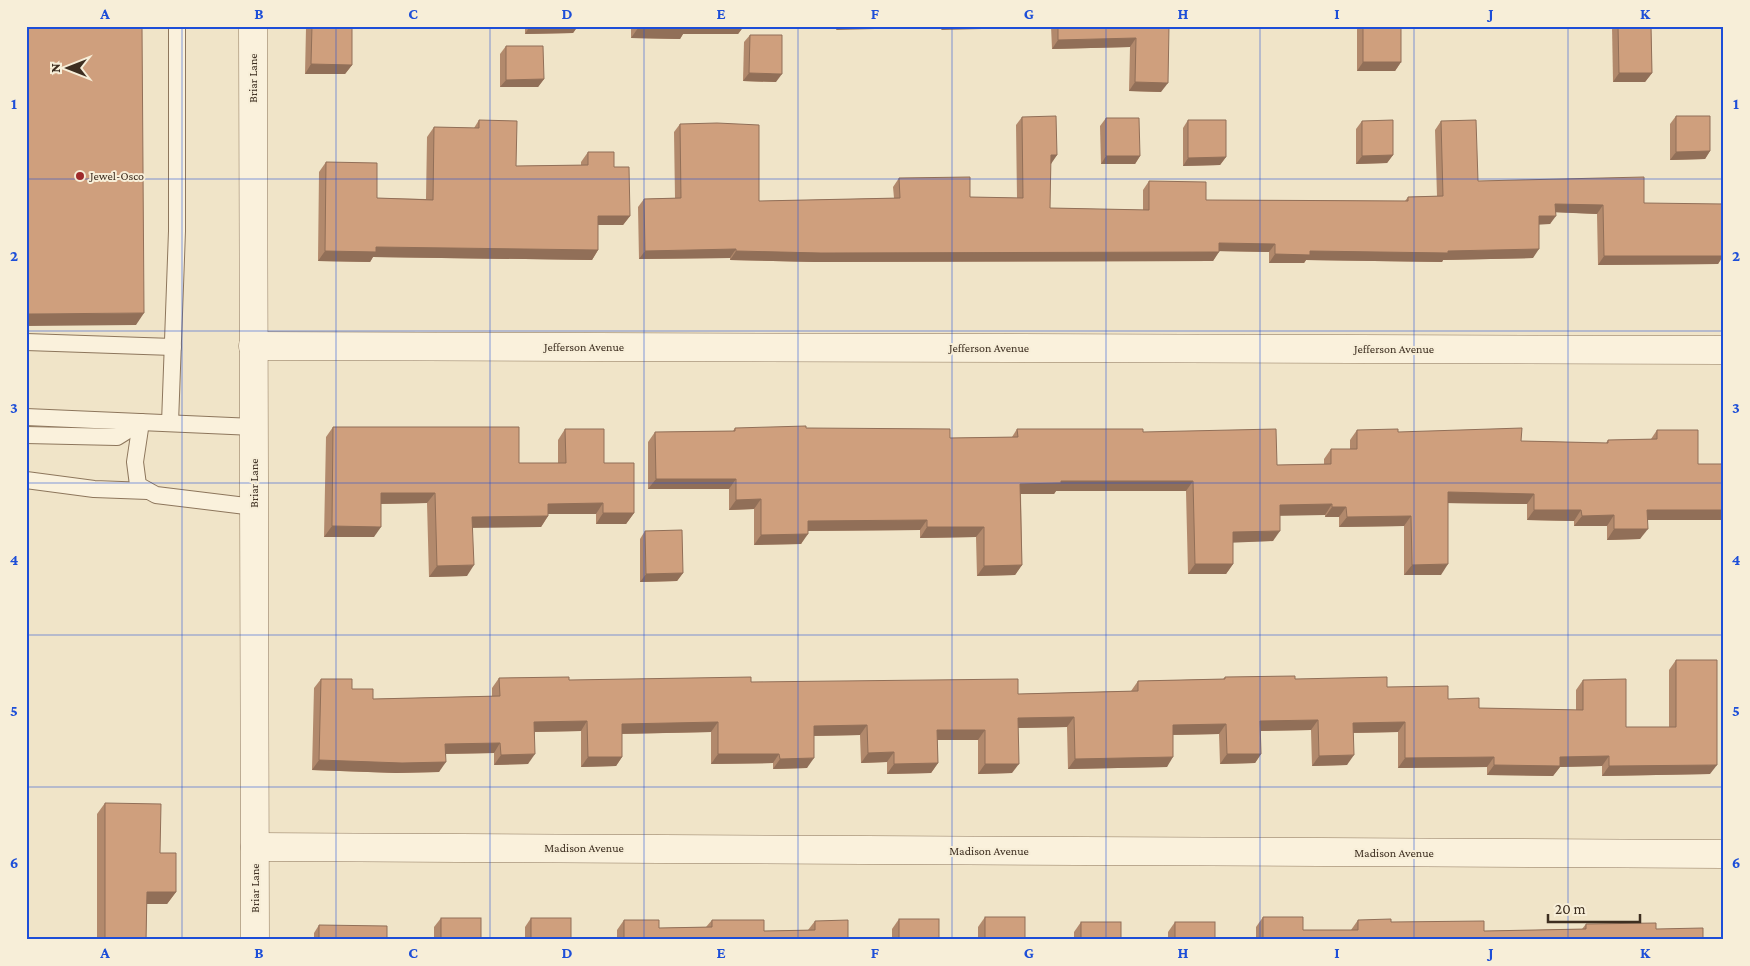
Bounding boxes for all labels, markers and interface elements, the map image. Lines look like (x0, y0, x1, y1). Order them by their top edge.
text: A (99, 5, 110, 22)
text: B (254, 5, 264, 22)
text: C (408, 5, 418, 22)
text: D (561, 5, 573, 22)
text: E (716, 5, 726, 22)
text: F (871, 5, 880, 22)
text: G (1024, 5, 1034, 22)
text: H (1178, 5, 1189, 22)
text: I (1334, 5, 1340, 22)
text: J (1486, 5, 1494, 22)
text: K (1640, 5, 1651, 22)
north arrow (42, 42, 92, 92)
street label: Briar Lane (246, 53, 260, 103)
text: N (47, 63, 63, 73)
text: 1 (11, 95, 17, 112)
text: 1 (1733, 95, 1739, 112)
place label: Jewel-Osco (89, 169, 144, 183)
marker: Jewel-Osco (74, 170, 86, 182)
text: 2 (10, 247, 18, 264)
text: 2 (1732, 247, 1740, 264)
street label: Jefferson Avenue (543, 340, 624, 354)
street label: Jefferson Avenue (948, 341, 1029, 355)
street label: Jefferson Avenue (1353, 342, 1434, 356)
text: 3 (10, 399, 18, 416)
text: 3 (1732, 399, 1740, 416)
street label: Briar Lane (247, 458, 261, 508)
text: 4 (10, 551, 19, 568)
text: 4 (1732, 551, 1741, 568)
text: 5 (10, 702, 18, 719)
text: 5 (1732, 702, 1740, 719)
street label: Madison Avenue (544, 841, 624, 855)
street label: Madison Avenue (949, 844, 1029, 858)
street label: Madison Avenue (1354, 846, 1434, 860)
text: 6 (10, 854, 18, 871)
text: 6 (1732, 854, 1740, 871)
street label: Briar Lane (248, 863, 262, 913)
scale bar (1548, 891, 1640, 923)
text: 20 m (1555, 901, 1586, 917)
text: A (99, 944, 110, 961)
text: B (254, 944, 264, 961)
text: C (408, 944, 418, 961)
text: D (561, 944, 573, 961)
text: E (716, 944, 726, 961)
text: F (871, 944, 880, 961)
text: G (1024, 944, 1034, 961)
text: H (1178, 944, 1189, 961)
text: I (1334, 944, 1340, 961)
text: J (1486, 944, 1494, 961)
text: K (1640, 944, 1651, 961)

